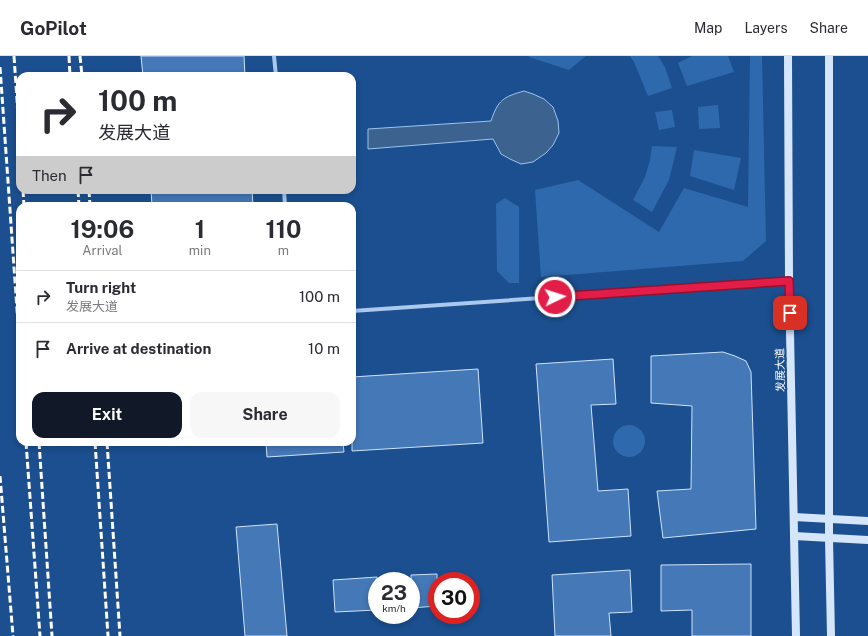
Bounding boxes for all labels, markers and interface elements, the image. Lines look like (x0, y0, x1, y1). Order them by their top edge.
text: GoPilot (20, 17, 87, 39)
text: Map (694, 20, 722, 36)
text: Layers (744, 20, 788, 36)
text: Share (810, 20, 848, 36)
text: 100 m (98, 84, 177, 117)
icon: right (32, 88, 84, 140)
text: 发展大道 (98, 122, 170, 143)
icon: arrive (75, 164, 97, 186)
text: Then (32, 167, 67, 184)
text: 19:06 (71, 215, 134, 243)
text: 1 (195, 215, 205, 243)
text: 110 (265, 215, 301, 243)
text: Arrival (82, 243, 123, 258)
text: min (189, 243, 211, 258)
text: m (278, 243, 289, 258)
position arrow (534, 276, 576, 318)
text: Turn right (66, 279, 136, 296)
icon: right (32, 286, 54, 308)
text: 100 m (299, 288, 340, 305)
pin (773, 296, 807, 330)
text: 发展大道 (66, 299, 118, 314)
icon: arrive (779, 302, 801, 324)
icon: arrive (32, 338, 54, 360)
text: Arrive at destination (66, 340, 211, 357)
text: 10 m (308, 340, 340, 357)
street label: 发展大道 (774, 348, 786, 392)
button: Exit (32, 392, 182, 438)
button: Share (190, 392, 340, 438)
speed limit sign: 30 (428, 572, 480, 624)
text: 23 (381, 581, 407, 605)
text: km/h (382, 602, 406, 614)

